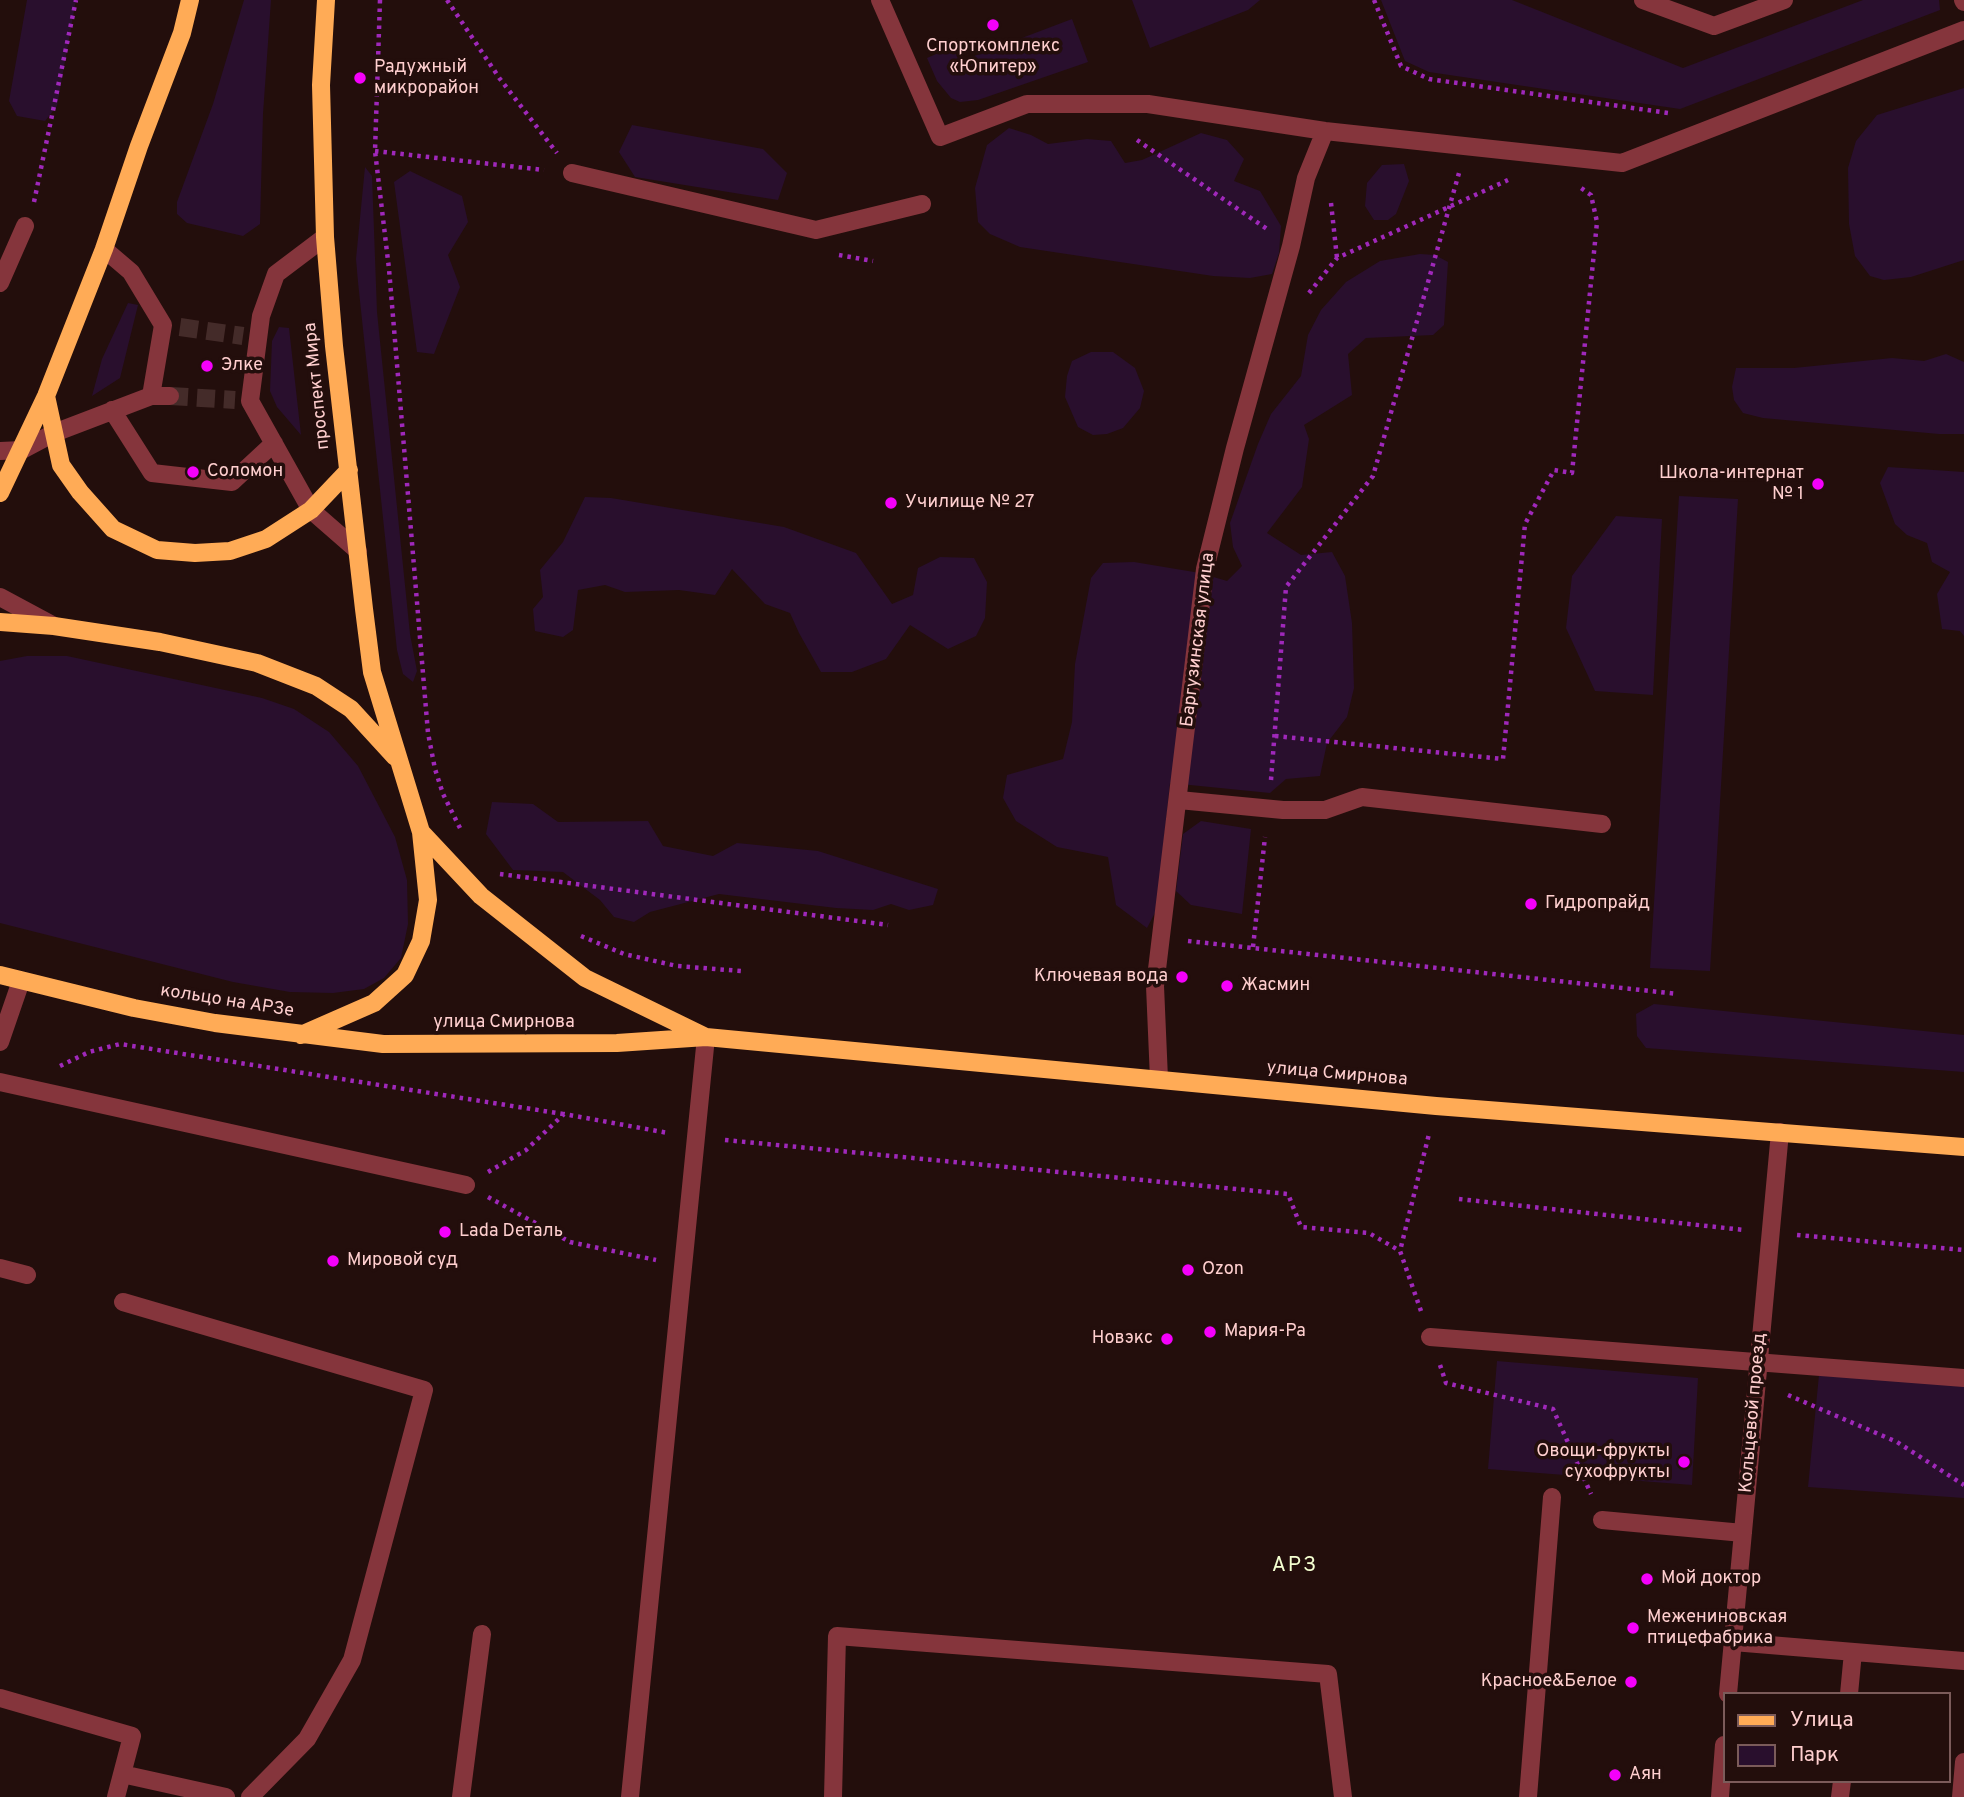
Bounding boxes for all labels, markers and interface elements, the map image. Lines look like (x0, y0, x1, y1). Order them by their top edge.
marker: Спорткомплекс «Юпитер» (985, 17, 1001, 33)
place label: Спорткомплекс «Юпитер» (926, 36, 1060, 78)
place label: Радужный микрорайон (374, 57, 479, 100)
marker: Радужный микрорайон (352, 70, 368, 86)
street label: проспект Мира (301, 321, 335, 451)
place label: Элке (221, 355, 263, 377)
marker: Элке (199, 358, 215, 374)
place label: Соломон (207, 461, 283, 483)
place label: Школа-интернат № 1 (1659, 463, 1804, 505)
marker: Соломон (185, 464, 201, 480)
marker: Школа-интернат № 1 (1810, 476, 1826, 492)
place label: Училище № 27 (905, 492, 1035, 514)
marker: Училище № 27 (883, 495, 899, 511)
street label: Баргузинская улица (1178, 552, 1220, 728)
place label: Гидропрайд (1545, 893, 1650, 915)
marker: Гидропрайд (1523, 896, 1539, 912)
place label: Ключевая вода (1034, 966, 1168, 988)
marker: Ключевая вода (1174, 969, 1190, 985)
place label: Жасмин (1241, 975, 1310, 997)
marker: Жасмин (1219, 978, 1235, 994)
street label: кольцо на АРЗе (159, 981, 295, 1023)
street label: улица Смирнова (433, 1012, 575, 1034)
street label: улица Смирнова (1266, 1058, 1408, 1092)
place label: Lada Dеталь (459, 1221, 563, 1243)
marker: Lada Dеталь (437, 1224, 453, 1240)
place label: Мировой суд (347, 1250, 458, 1272)
marker: Мировой суд (325, 1253, 341, 1269)
place label: Ozon (1202, 1259, 1244, 1281)
marker: Ozon (1180, 1262, 1196, 1278)
place label: Мария-Ра (1224, 1321, 1306, 1343)
marker: Мария-Ра (1202, 1324, 1218, 1340)
place label: Новэкс (1092, 1328, 1153, 1350)
marker: Новэкс (1159, 1331, 1175, 1347)
street label: Кольцевой проезд (1736, 1332, 1772, 1494)
place label: Овощи-фрукты сухофрукты (1536, 1441, 1670, 1484)
marker: Овощи-фрукты сухофрукты (1676, 1454, 1692, 1470)
district label: АРЗ (1272, 1554, 1318, 1580)
place label: Мой доктор (1661, 1568, 1761, 1590)
marker: Мой доктор (1639, 1571, 1655, 1587)
place label: Межениновская птицефабрика (1647, 1607, 1787, 1650)
marker: Межениновская птицефабрика (1625, 1620, 1641, 1636)
place label: Красное&Белое (1481, 1671, 1617, 1693)
marker: Красное&Белое (1623, 1674, 1639, 1690)
legend (1722, 1692, 1950, 1783)
text: Улица (1790, 1707, 1854, 1734)
text: Парк (1790, 1742, 1839, 1769)
place label: Аян (1629, 1764, 1662, 1786)
marker: Аян (1607, 1767, 1623, 1783)

